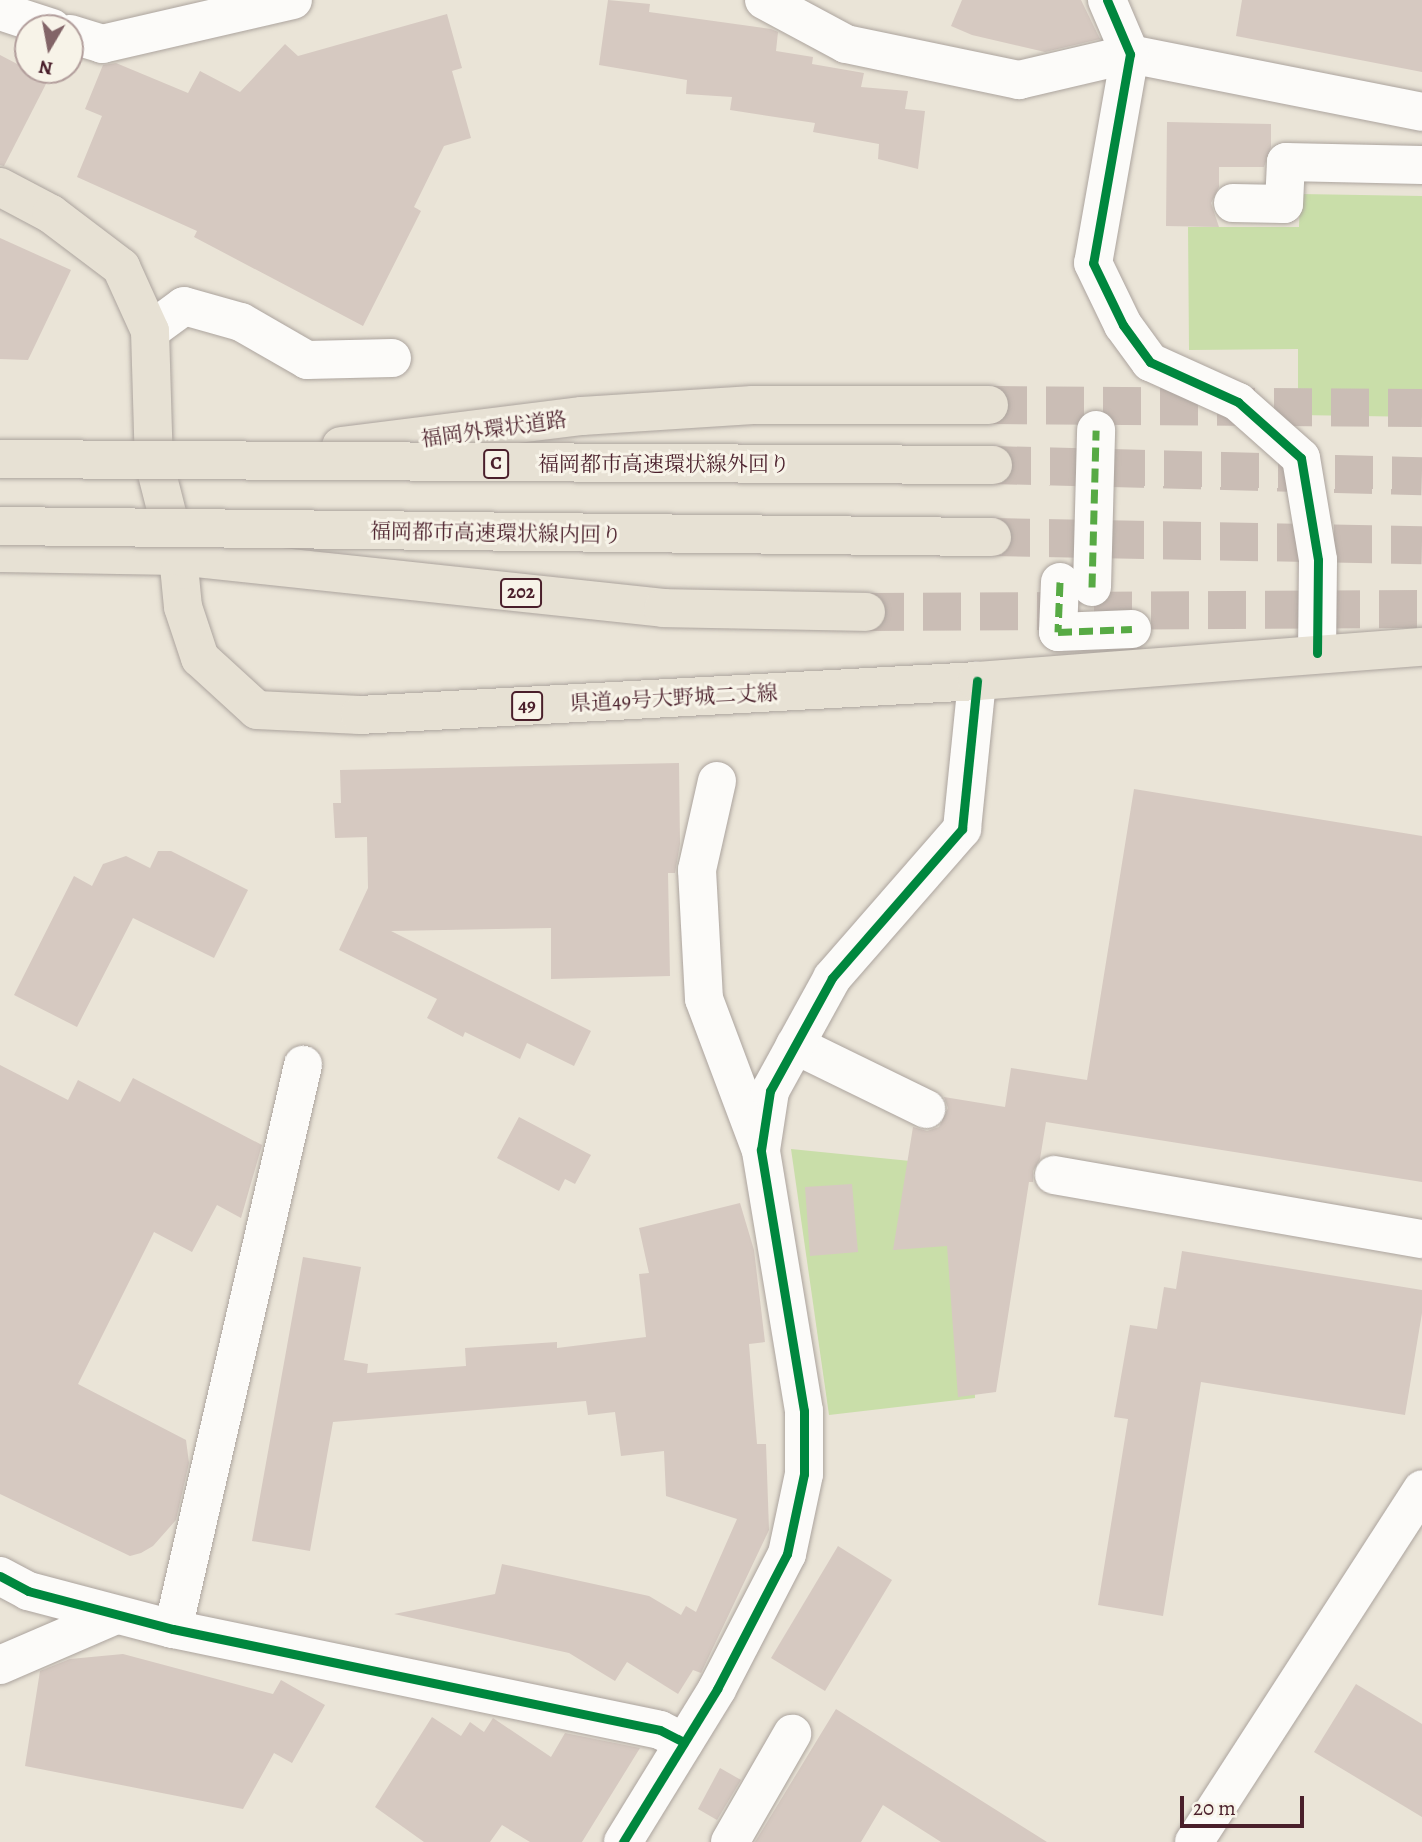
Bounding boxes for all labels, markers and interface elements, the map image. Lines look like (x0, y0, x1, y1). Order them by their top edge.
north arrow (14, 14, 84, 84)
text: N (37, 54, 55, 82)
street label: 福岡外環状道路 (419, 406, 569, 452)
road number: C (482, 449, 510, 480)
street label: 福岡都市高速環状線外回り (538, 451, 790, 477)
street label: 福岡都市高速環状線内回り (370, 518, 622, 548)
road number: 202 (500, 578, 542, 608)
street label: 県道49号大野城二丈線 (569, 680, 779, 716)
road number: 49 (510, 691, 544, 722)
scale bar (1184, 1783, 1308, 1827)
text: 20 m (1193, 1794, 1236, 1822)

